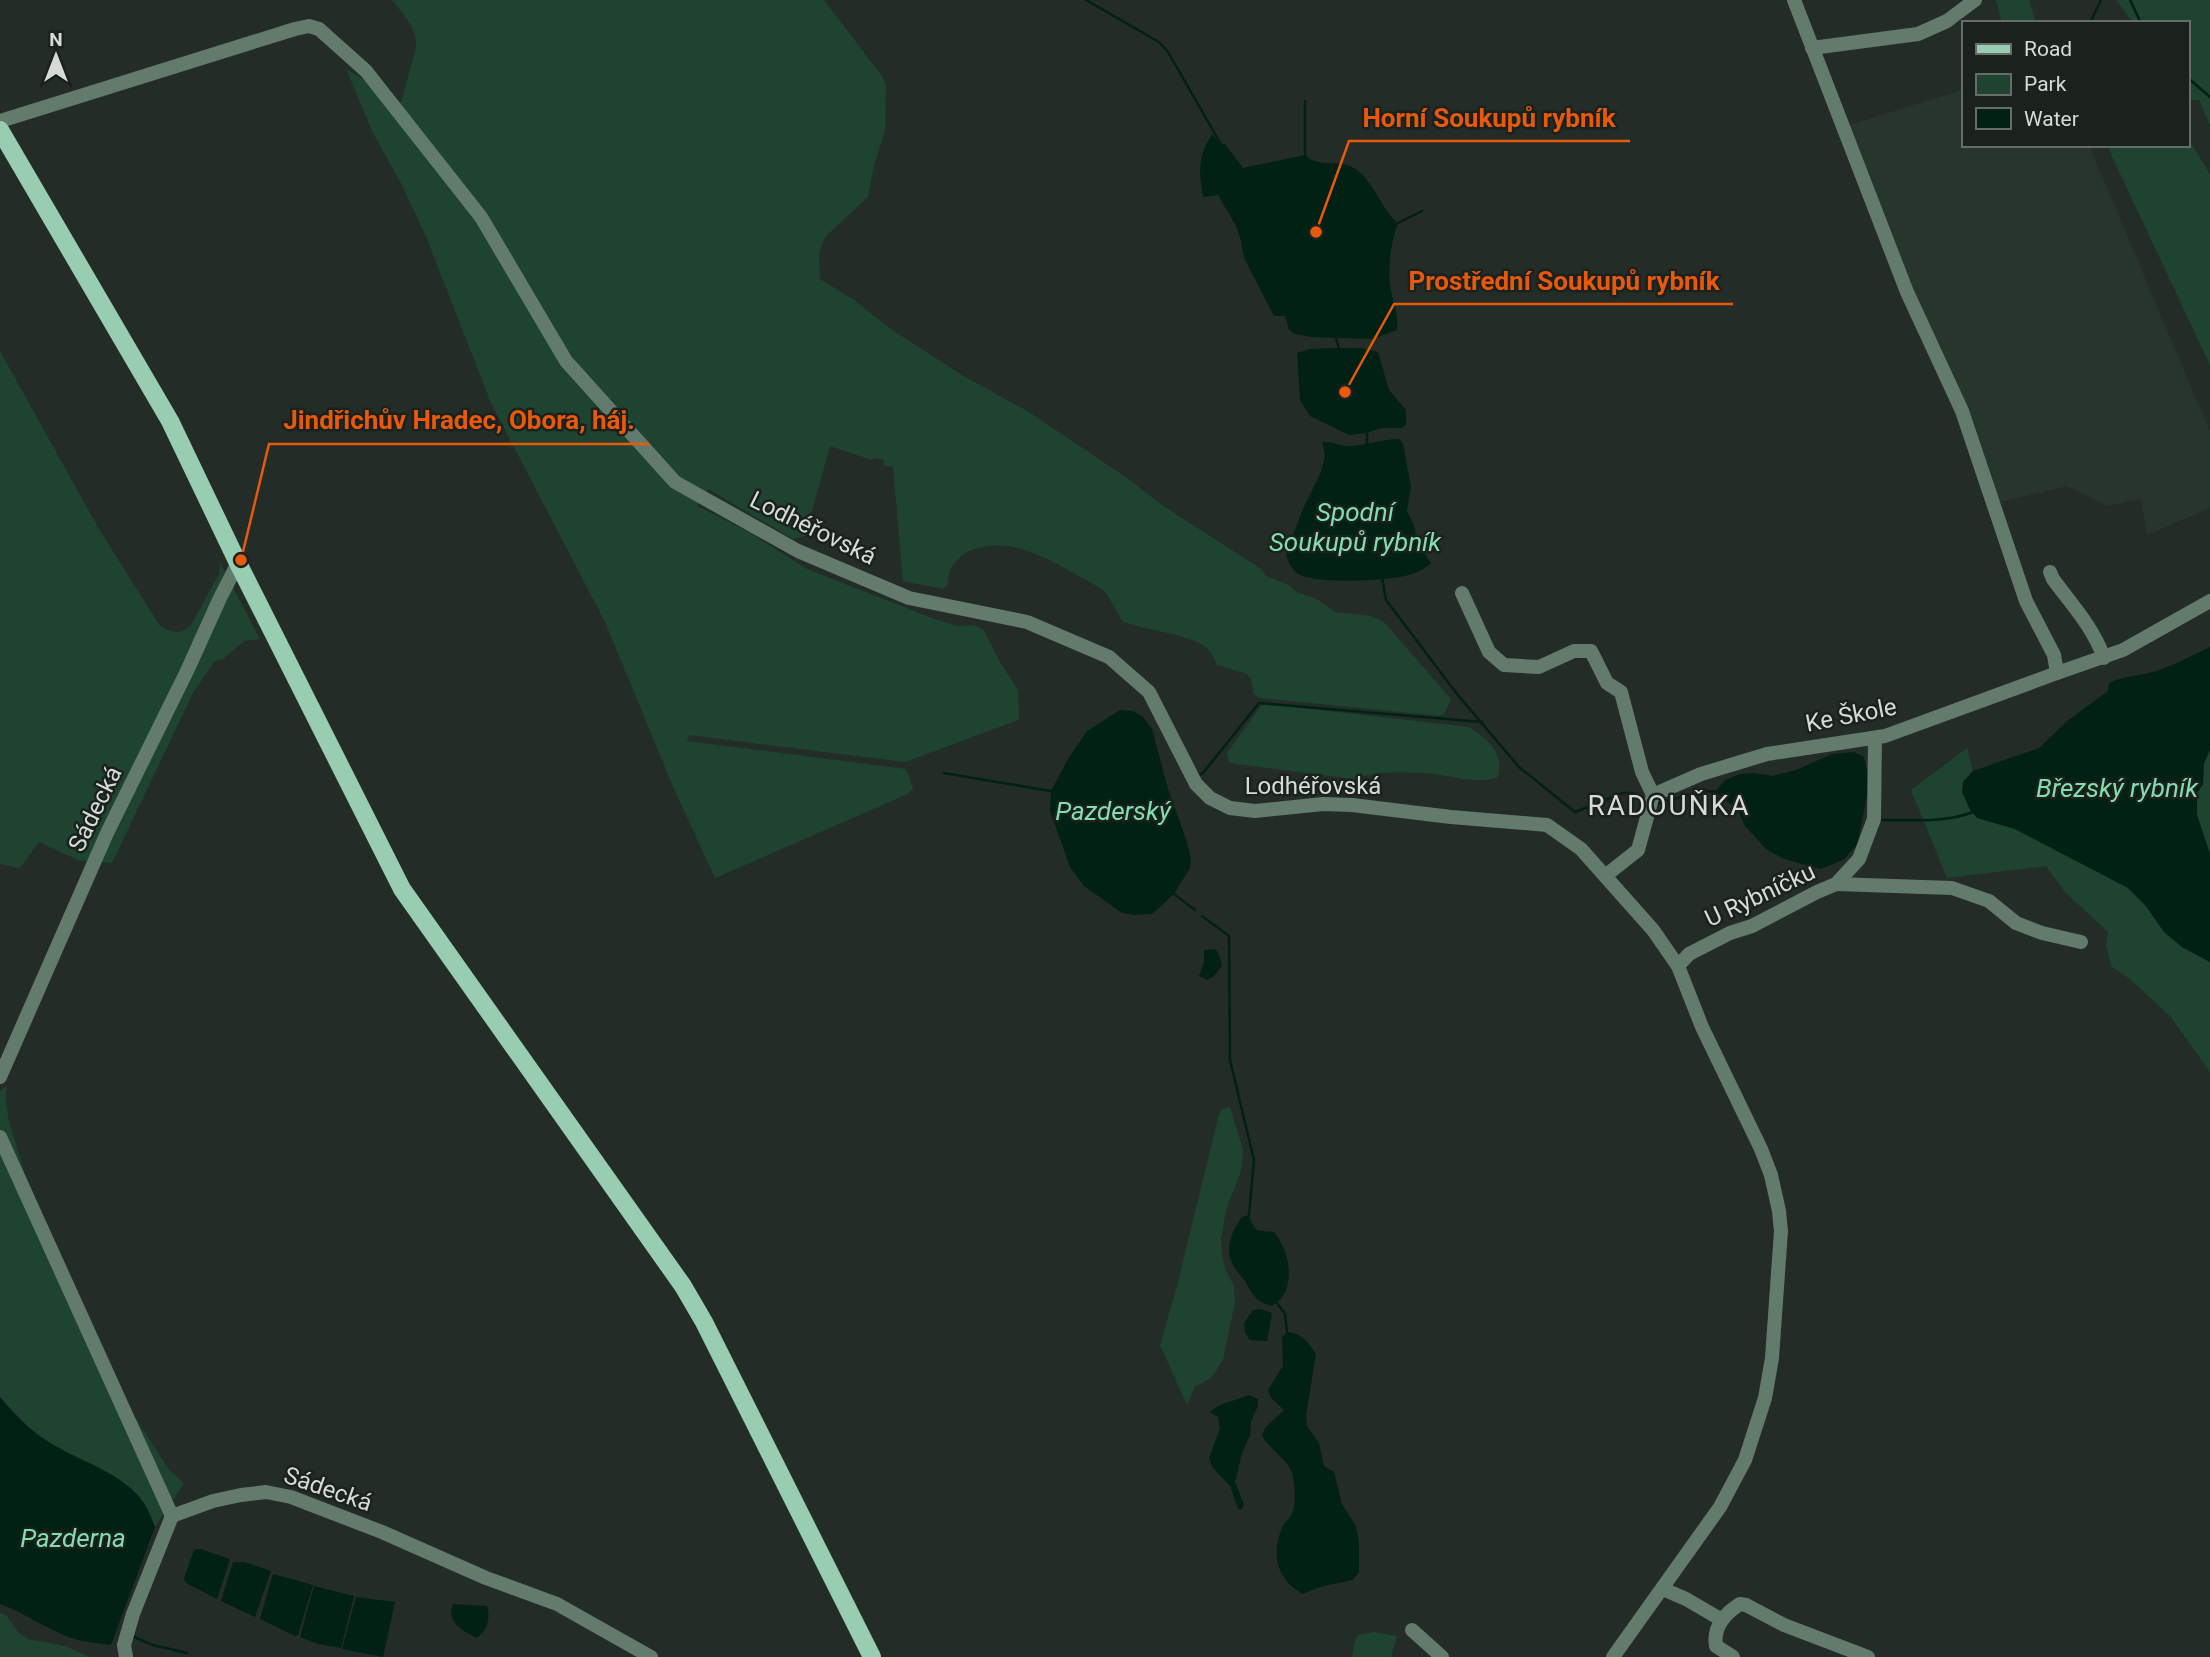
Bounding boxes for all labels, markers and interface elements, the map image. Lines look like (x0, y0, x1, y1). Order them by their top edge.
north arrow (21, 21, 91, 91)
legend (1962, 21, 2189, 147)
text: N (49, 28, 63, 51)
text: Road (2024, 37, 2072, 61)
text: Park (2024, 72, 2067, 96)
callout: Horní Soukupů rybník (1349, 94, 1630, 141)
text: Horní Soukupů rybník (1362, 103, 1617, 133)
text: Water (2024, 107, 2079, 131)
callout: Prostřední Soukupů rybník (1394, 257, 1733, 304)
text: Prostřední Soukupů rybník (1408, 266, 1721, 296)
callout: Jindřichův Hradec, Obora, háj. (269, 397, 649, 444)
text: Jindřichův Hradec, Obora, háj. (283, 405, 635, 435)
street label: Lodhéřovská (745, 485, 881, 571)
water label: Spodní Soukupů rybník (1269, 497, 1442, 557)
street label: Ke Škole (1803, 692, 1899, 738)
street label: Sádecká (62, 762, 128, 856)
street label: Lodhéřovská (1245, 772, 1381, 800)
water label: Březský rybník (2036, 773, 2199, 803)
district label: RADOUŇKA (1587, 789, 1751, 822)
water label: Pazderský (1055, 796, 1172, 826)
street label: U Rybníčku (1700, 857, 1820, 933)
street label: Sádecká (280, 1461, 376, 1517)
water label: Pazderna (20, 1523, 126, 1553)

